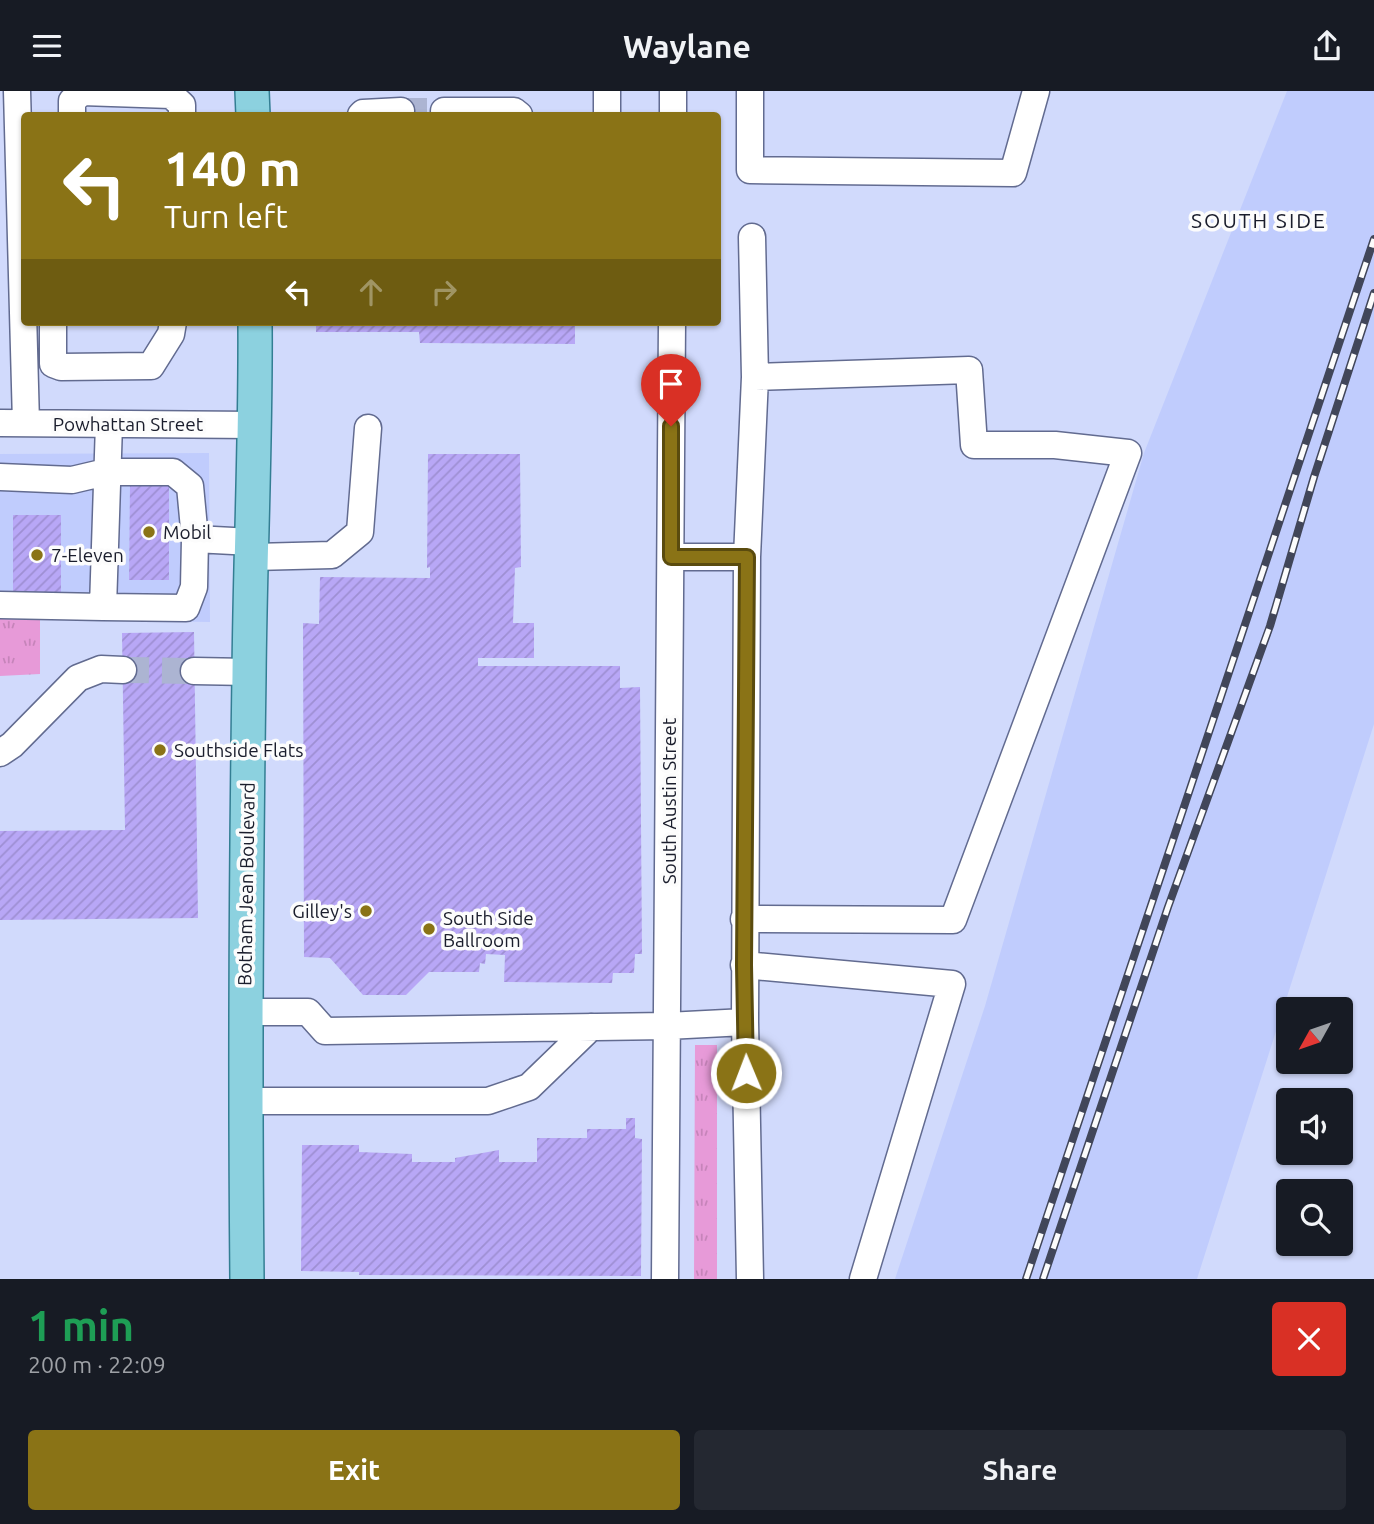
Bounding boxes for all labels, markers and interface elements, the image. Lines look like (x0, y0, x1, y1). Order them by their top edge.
icon: menu (28, 27, 66, 65)
icon: share (1308, 27, 1346, 65)
text: Waylane (623, 28, 751, 64)
icon: left (49, 140, 140, 231)
text: 140 m (164, 140, 301, 195)
text: Turn left (164, 198, 288, 234)
district label: SOUTH SIDE (1191, 208, 1327, 232)
icon: left (279, 273, 317, 311)
icon: ahead (352, 273, 390, 311)
icon: right (425, 273, 463, 311)
pin (641, 354, 701, 426)
icon: arrive (652, 365, 690, 403)
street label: Powhattan Street (53, 413, 204, 435)
place label: Mobil (163, 521, 211, 543)
marker: Mobil (141, 524, 157, 540)
place label: 7-Eleven (51, 544, 124, 566)
marker: 7-Eleven (29, 547, 45, 563)
street label: South Austin Street (658, 717, 680, 884)
place label: Southside Flats (174, 739, 304, 761)
marker: Southside Flats (152, 742, 168, 758)
street label: Botham Jean Boulevard (233, 782, 259, 986)
place label: Gilley's (292, 900, 352, 922)
marker: Gilley's (358, 903, 374, 919)
place label: South Side Ballroom (443, 907, 534, 951)
marker: South Side Ballroom (421, 921, 437, 937)
north arrow (1276, 997, 1353, 1075)
map controls (1276, 997, 1353, 1256)
position arrow (709, 1036, 783, 1110)
button: sound (1276, 1088, 1353, 1165)
button: search (1276, 1179, 1353, 1256)
text: 1 min (28, 1302, 134, 1349)
button: close (1272, 1302, 1346, 1376)
text: 200 m · 22:09 (28, 1352, 166, 1377)
button: Exit (28, 1430, 680, 1510)
button: Share (694, 1430, 1346, 1510)

